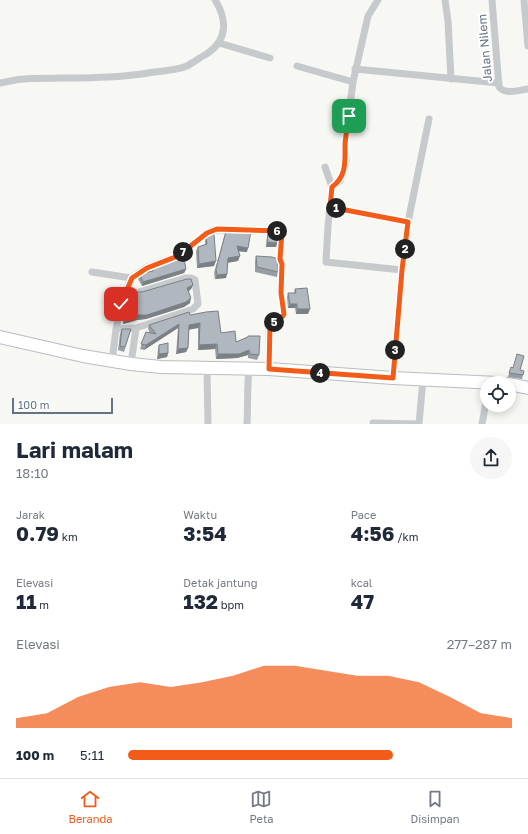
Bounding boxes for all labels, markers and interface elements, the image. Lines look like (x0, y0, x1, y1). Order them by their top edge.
street label: Jalan Nilem (474, 13, 495, 83)
pin (332, 99, 366, 133)
icon: arrive (338, 105, 360, 127)
pin: 1 (326, 198, 346, 218)
text: 1 (333, 201, 339, 214)
pin: 6 (267, 221, 287, 241)
text: 6 (274, 224, 281, 237)
pin: 2 (395, 239, 415, 259)
pin: 7 (173, 242, 193, 262)
text: 2 (402, 242, 408, 255)
text: 7 (180, 245, 186, 258)
pin (104, 287, 138, 321)
icon: check (110, 293, 132, 315)
pin: 5 (264, 312, 284, 332)
text: 5 (271, 315, 277, 328)
pin: 3 (385, 340, 405, 360)
text: 3 (392, 343, 398, 356)
pin: 4 (310, 363, 330, 383)
text: 4 (317, 366, 323, 379)
map controls (480, 376, 516, 412)
button: locate (480, 376, 516, 412)
scale bar (12, 396, 113, 415)
text: 100 m (18, 398, 49, 411)
text: Lari malam (16, 436, 133, 463)
button: share (470, 437, 512, 479)
text: 18:10 (16, 465, 49, 481)
text: Jarak (16, 508, 45, 521)
text: Waktu (183, 508, 217, 521)
text: Pace (351, 508, 376, 521)
text: 0.79 (16, 521, 59, 545)
text: 3:54 (183, 521, 227, 545)
text: 4:56 (351, 521, 394, 545)
text: km (59, 530, 78, 543)
text: /km (394, 530, 418, 543)
text: Elevasi (16, 576, 53, 589)
text: Detak jantung (183, 576, 257, 589)
text: kcal (351, 576, 372, 589)
text: 11 (16, 589, 37, 613)
text: 132 (183, 589, 218, 613)
text: 47 (351, 589, 374, 613)
text: m (37, 598, 49, 611)
text: bpm (218, 598, 244, 611)
text: Elevasi (16, 636, 60, 652)
text: 277–287 m (447, 636, 512, 652)
text: 100 m (16, 747, 54, 763)
text: 5:11 (80, 747, 104, 763)
tab: Beranda (69, 788, 112, 825)
tab: Peta (249, 788, 274, 825)
tab: Disimpan (411, 788, 459, 825)

